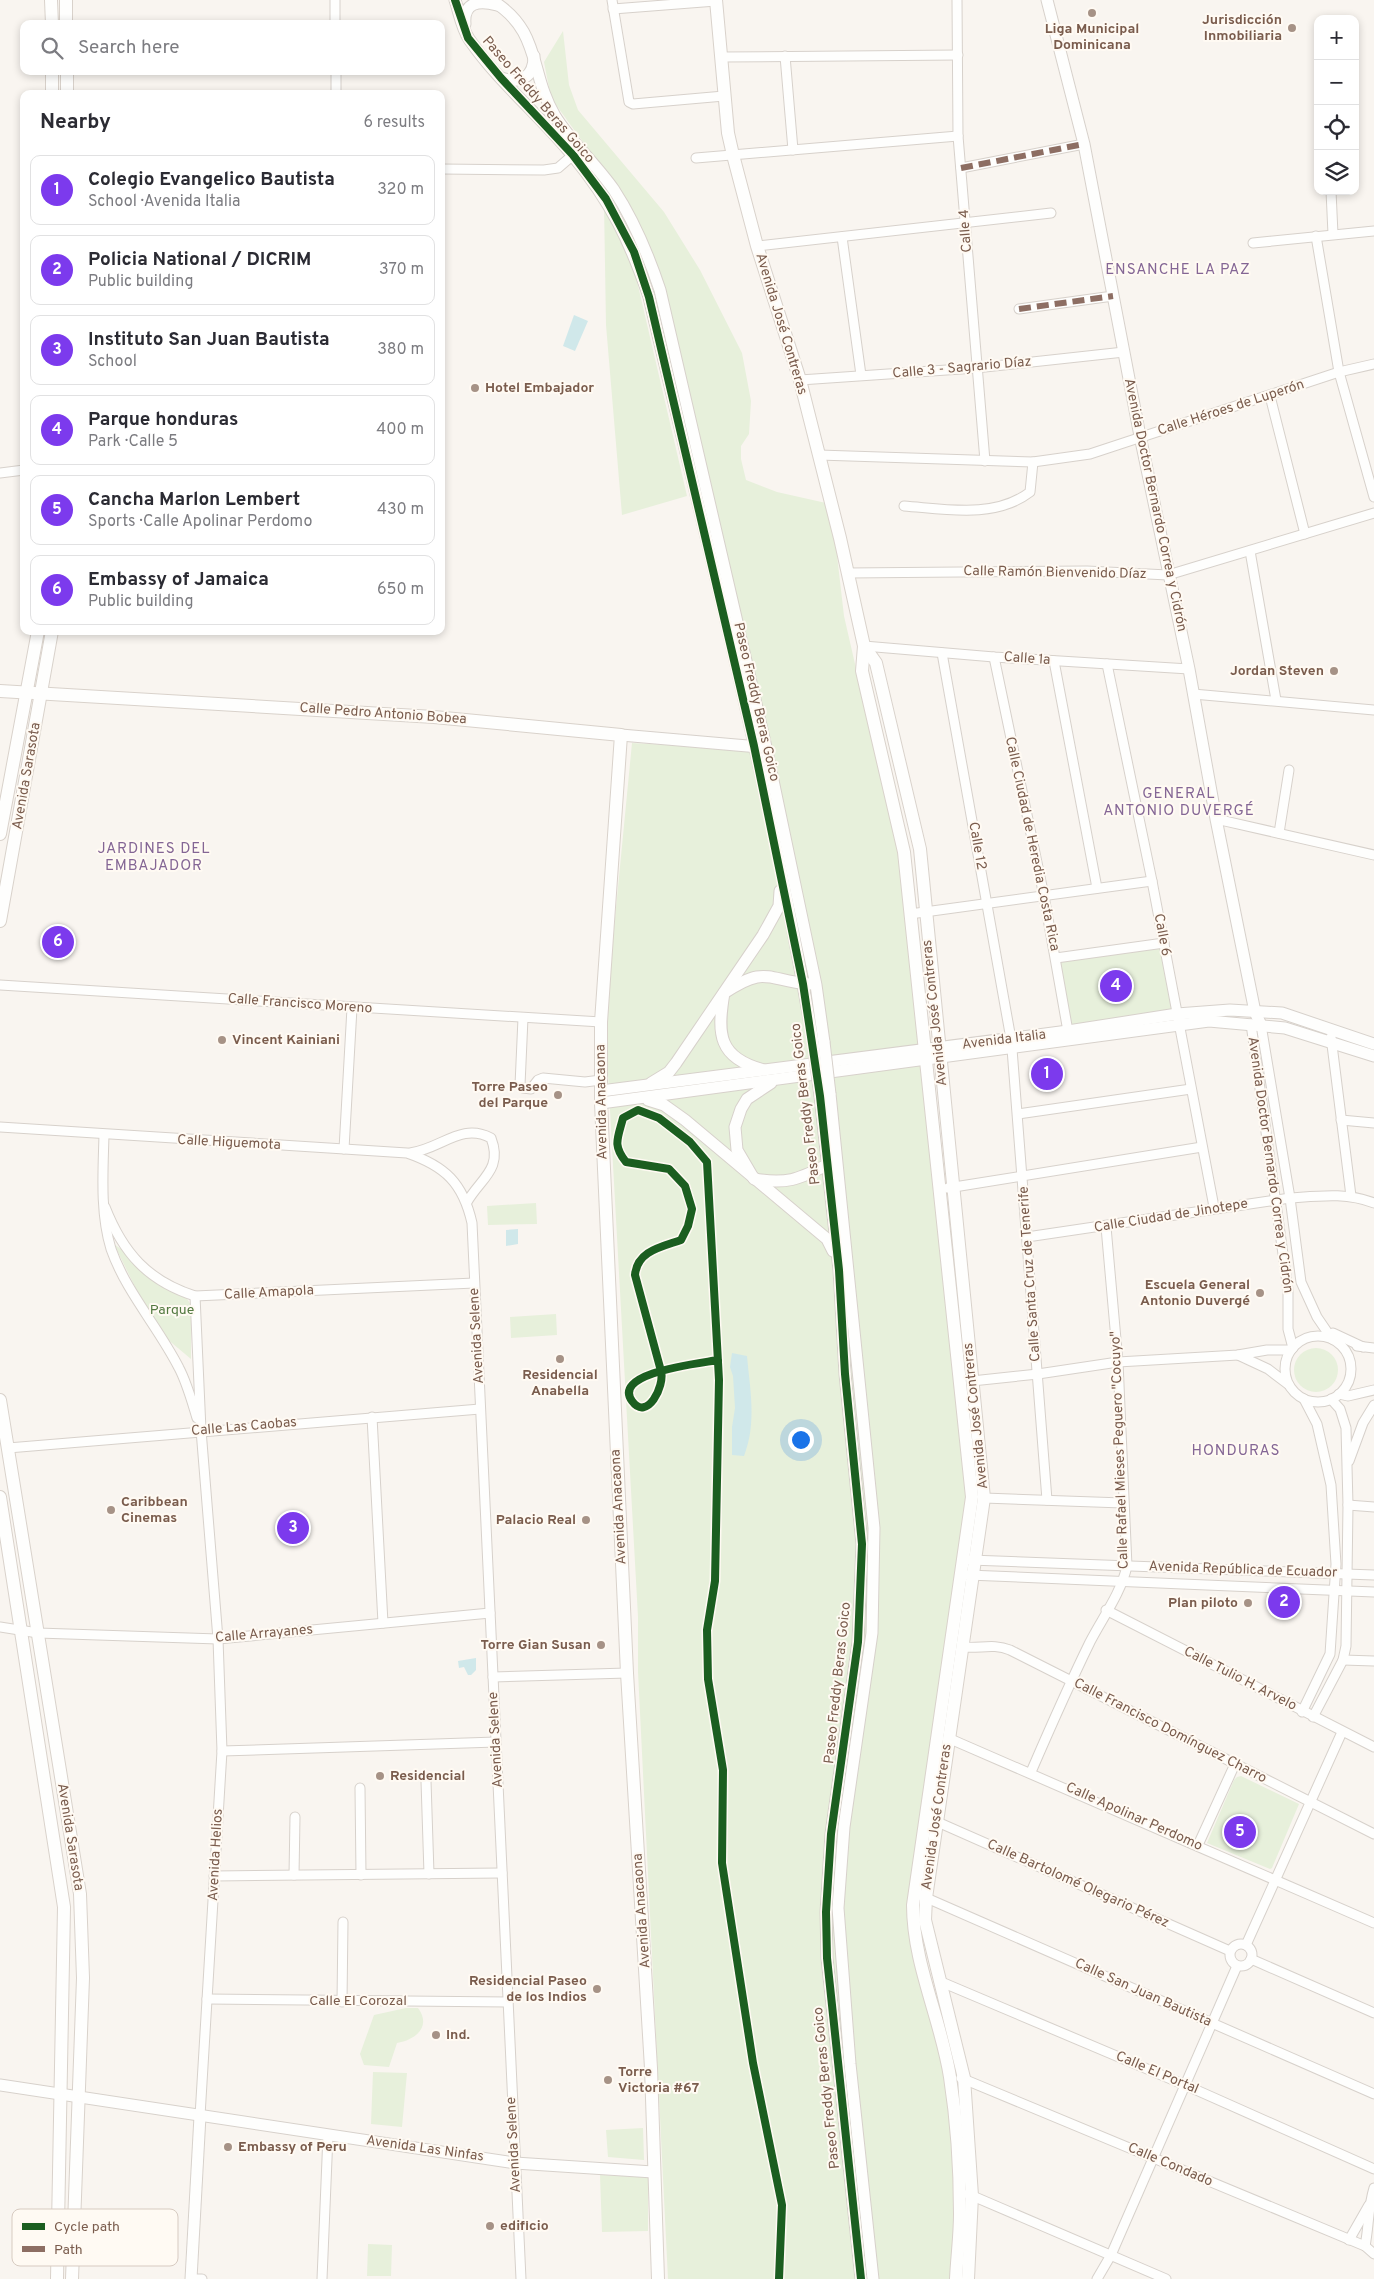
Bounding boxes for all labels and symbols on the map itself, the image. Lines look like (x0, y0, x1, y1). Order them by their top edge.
marker: Liga Municipal Dominicana (1086, 7, 1098, 19)
place label: Jurisdicción Inmobiliaria (1202, 12, 1282, 45)
place label: Liga Municipal Dominicana (1045, 21, 1139, 54)
marker: Jurisdicción Inmobiliaria (1286, 22, 1298, 34)
street label: Paseo Freddy Beras Goico (478, 33, 598, 167)
street label: Calle 4 (956, 209, 976, 253)
street label: Avenida José Contreras (751, 251, 811, 397)
district label: ENSANCHE LA PAZ (1105, 261, 1251, 280)
street label: Calle 3 - Sagrario Díaz (892, 353, 1032, 383)
street label: Calle Héroes de Luperón (1155, 376, 1307, 440)
street label: Avenida Doctor Bernardo Correa y Cidrón (1120, 377, 1190, 633)
place label: Hotel Embajador (485, 380, 594, 397)
marker: Hotel Embajador (469, 382, 481, 394)
street label: Calle Ramón Bienvenido Díaz (963, 563, 1147, 583)
street label: Paseo Freddy Beras Goico (729, 621, 783, 783)
street label: Calle 1a (1003, 649, 1051, 669)
place label: Jordan Steven (1230, 663, 1324, 680)
marker: Jordan Steven (1328, 665, 1340, 677)
street label: Calle Pedro Antonio Bobea (299, 700, 467, 728)
street label: Avenida Sarasota (9, 721, 45, 831)
street label: Calle Ciudad de Heredia Costa Rica (1001, 735, 1063, 953)
district label: GENERAL ANTONIO DUVERGÉ (1103, 785, 1255, 821)
street label: Calle 12 (964, 821, 990, 871)
district label: JARDINES DEL EMBAJADOR (97, 840, 211, 876)
street label: Calle 6 (1150, 912, 1174, 958)
pin: 6 (42, 923, 74, 961)
street label: Avenida José Contreras (919, 939, 951, 1087)
pin: 4 (1100, 967, 1132, 1005)
street label: Calle Francisco Moreno (227, 990, 373, 1018)
street label: Paseo Freddy Beras Goico (788, 1022, 824, 1186)
street label: Avenida Italia (961, 1026, 1047, 1054)
place label: Vincent Kainiani (232, 1032, 340, 1049)
marker: Vincent Kainiani (216, 1034, 228, 1046)
street label: Avenida Doctor Bernardo Correa y Cidrón (1244, 1036, 1296, 1294)
street label: Avenida Anacaona (592, 1044, 612, 1160)
pin: 1 (1031, 1055, 1063, 1093)
place label: Torre Paseo del Parque (471, 1079, 548, 1112)
marker: Torre Paseo del Parque (552, 1089, 564, 1101)
street label: Calle Higuemota (177, 1132, 281, 1154)
street label: Calle Santa Cruz de Tenerife (1015, 1186, 1045, 1362)
street label: Calle Ciudad de Jinotepe (1093, 1195, 1249, 1237)
place label: Escuela General Antonio Duvergé (1140, 1277, 1250, 1310)
street label: Calle Amapola (224, 1282, 314, 1304)
marker: Escuela General Antonio Duvergé (1254, 1287, 1266, 1299)
street label: Avenida Selene (466, 1288, 488, 1384)
park label: Parque (150, 1302, 194, 1319)
street label: Calle Rafael Mieses Peguero "Cocuyo" (1107, 1331, 1133, 1569)
street label: Avenida José Contreras (960, 1342, 992, 1490)
marker: Residencial Anabella (554, 1353, 566, 1365)
place label: Residencial Anabella (522, 1367, 598, 1400)
street label: Calle Las Caobas (190, 1414, 298, 1440)
your location (788, 1427, 814, 1453)
district label: HONDURAS (1192, 1442, 1280, 1461)
street label: Avenida Anacaona (607, 1449, 631, 1565)
place label: Caribbean Cinemas (121, 1494, 188, 1527)
marker: Caribbean Cinemas (105, 1504, 117, 1516)
pin: 3 (277, 1509, 309, 1547)
place label: Palacio Real (496, 1512, 576, 1529)
marker: Palacio Real (580, 1514, 592, 1526)
street label: Avenida República de Ecuador (1148, 1558, 1338, 1582)
pin: 2 (1268, 1583, 1300, 1621)
place label: Plan piloto (1168, 1595, 1238, 1612)
marker: Plan piloto (1242, 1597, 1254, 1609)
street label: Paseo Freddy Beras Goico (821, 1601, 855, 1765)
street label: Calle Arrayanes (214, 1621, 314, 1647)
place label: Torre Gian Susan (481, 1637, 591, 1654)
marker: Torre Gian Susan (595, 1639, 607, 1651)
street label: Calle Tulio H. Arvelo (1181, 1643, 1300, 1715)
street label: Calle Francisco Domínguez Charro (1071, 1675, 1270, 1787)
street label: Avenida Selene (485, 1692, 507, 1788)
street label: Avenida José Contreras (918, 1743, 956, 1891)
place label: Residencial (390, 1768, 465, 1785)
marker: Residencial (374, 1770, 386, 1782)
street label: Calle Apolinar Perdomo (1063, 1779, 1205, 1855)
street label: Avenida Sarasota (53, 1782, 87, 1892)
street label: Avenida Helios (205, 1808, 227, 1902)
pin: 5 (1224, 1813, 1256, 1851)
street label: Calle Bartolomé Olegario Pérez (984, 1836, 1172, 1932)
street label: Avenida Anacaona (629, 1853, 655, 1969)
street label: Calle San Juan Bautista (1072, 1955, 1214, 2031)
place label: Residencial Paseo de los Indios (469, 1973, 587, 2006)
marker: Residencial Paseo de los Indios (591, 1983, 603, 1995)
street label: Calle El Corozal (309, 1993, 407, 2010)
street label: Paseo Freddy Beras Goico (810, 2006, 844, 2170)
place label: Ind. (446, 2027, 470, 2044)
marker: Ind. (430, 2029, 442, 2041)
street label: Calle El Portal (1113, 2048, 1201, 2098)
place label: Torre Victoria #67 (618, 2064, 699, 2097)
marker: Torre Victoria #67 (602, 2074, 614, 2086)
street label: Avenida Selene (503, 2097, 525, 2193)
street label: Avenida Las Ninfas (365, 2132, 485, 2166)
place label: Embassy of Peru (238, 2139, 347, 2156)
street label: Calle Condado (1125, 2139, 1215, 2191)
marker: Embassy of Peru (222, 2141, 234, 2153)
legend (12, 2209, 178, 2266)
place label: edificio (500, 2218, 549, 2235)
text: Cycle path (54, 2219, 120, 2236)
marker: edificio (484, 2220, 496, 2232)
text: Path (54, 2242, 83, 2259)

